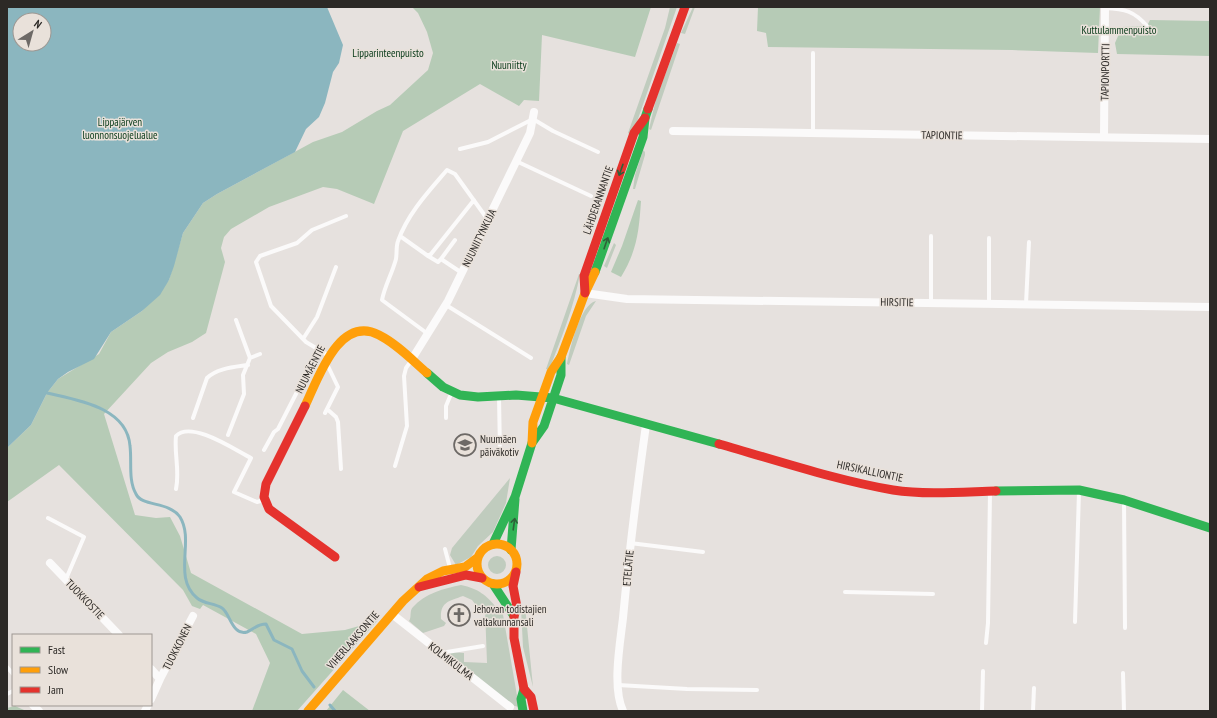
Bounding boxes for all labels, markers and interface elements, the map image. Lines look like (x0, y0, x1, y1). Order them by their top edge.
north arrow (12, 12, 52, 52)
text: N (31, 17, 45, 31)
park label: Kuttulammenpuisto (1082, 23, 1157, 37)
street label: TAPIONPORTTI (1098, 43, 1112, 101)
park label: Lipparinteenpuisto (352, 46, 424, 60)
park label: Nuuniitty (491, 58, 527, 72)
park label: Lippajärven luonnonsuojelualue (82, 115, 158, 142)
street label: TAPIONTIE (921, 128, 963, 142)
one-way arrow (617, 163, 624, 176)
street label: LÄHDERANNANTIE (580, 164, 616, 236)
street label: NUUNIITYNKUJA (459, 206, 499, 269)
one-way arrow (603, 237, 611, 249)
street label: HIRSITIE (880, 295, 914, 309)
street label: NUUMÄENTIE (292, 342, 328, 396)
school or university icon: Nuumäen päiväkotiv (452, 432, 478, 458)
place label: Nuumäen päiväkotiv (480, 432, 520, 459)
street label: HIRSIKALLIONTIE (836, 457, 905, 485)
one-way arrow (510, 517, 518, 530)
street label: ETELÄTIE (619, 549, 637, 586)
street label: TUOKKOSTIE (63, 576, 108, 622)
church icon: Jehovan todistajien valtakunnansali (446, 602, 472, 628)
place label: Jehovan todistajien valtakunnansali (473, 602, 547, 629)
street label: VIHERLAAKSONTIE (323, 608, 382, 673)
street label: TUOKKONEN (159, 622, 195, 672)
legend (12, 634, 152, 706)
street label: KOLMIKULMA (426, 639, 477, 683)
text: Fast (48, 642, 66, 657)
text: Slow (48, 662, 69, 677)
text: Jam (47, 682, 64, 697)

